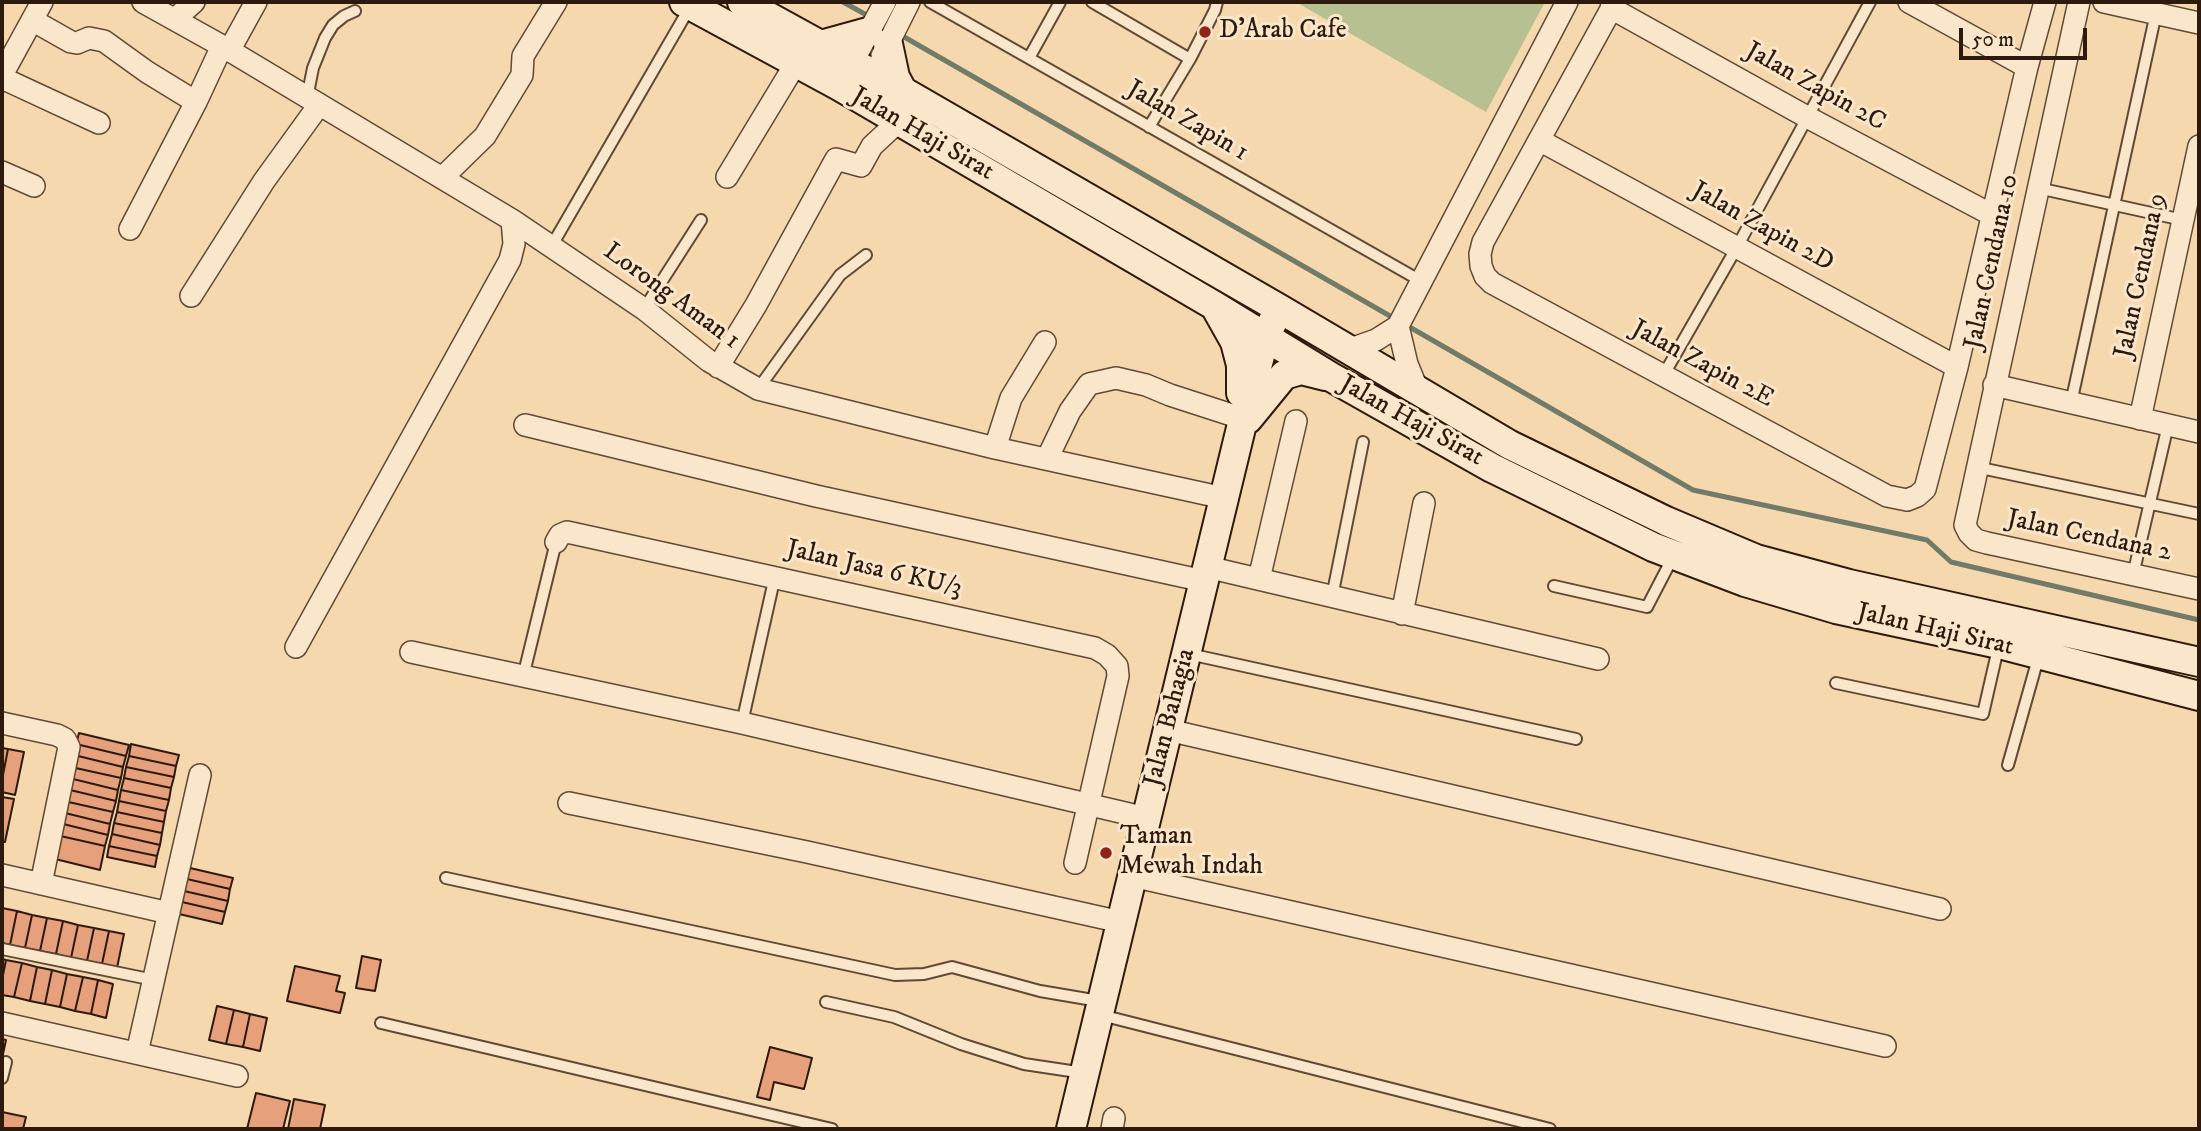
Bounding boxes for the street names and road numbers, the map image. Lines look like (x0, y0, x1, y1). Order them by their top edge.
street label: Jalan Zapin 2C (1739, 37, 1891, 139)
street label: Jalan Zapin 1 (1121, 75, 1253, 169)
street label: Jalan Haji Sirat (845, 82, 999, 188)
street label: Jalan Cendana 10 (1959, 172, 2027, 352)
street label: Jalan Zapin 2D (1685, 176, 1839, 280)
street label: Jalan Cendana 9 (2109, 191, 2175, 361)
street label: Lorong Aman 1 (597, 237, 745, 357)
street label: Jalan Zapin 2E (1625, 314, 1779, 416)
street label: Jalan Haji Sirat (1334, 370, 1488, 474)
street label: Jalan Cendana 2 (2004, 504, 2174, 570)
street label: Jalan Jasa 6 KU/3 (783, 535, 965, 605)
street label: Jalan Haji Sirat (1854, 598, 2016, 664)
street label: Jalan Bahagia (1139, 646, 1203, 790)

